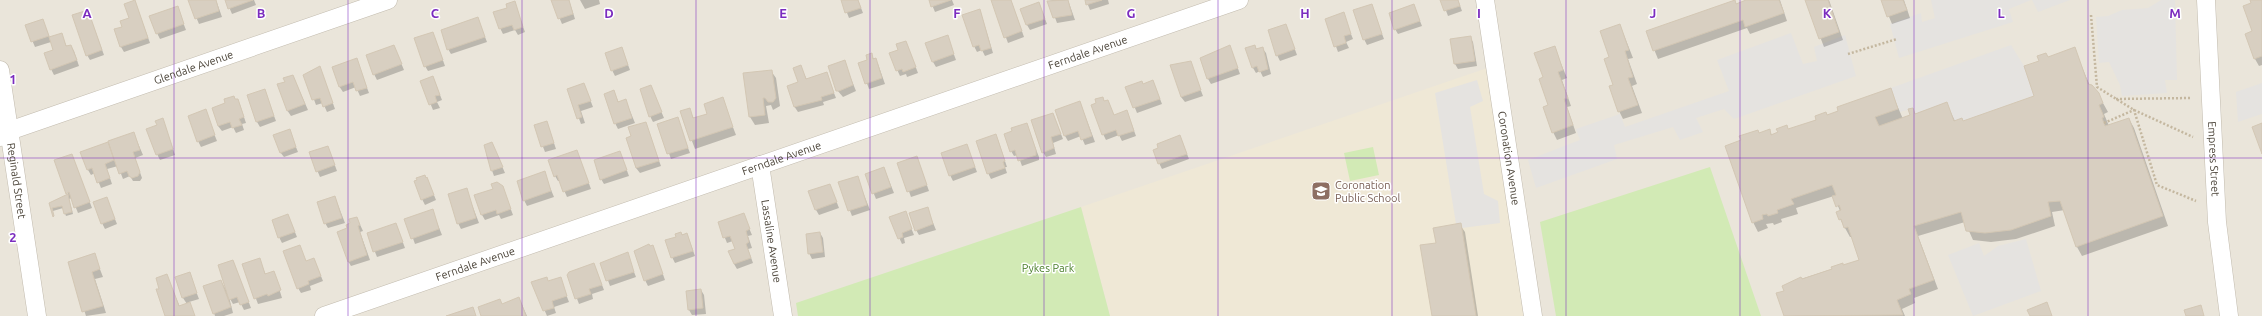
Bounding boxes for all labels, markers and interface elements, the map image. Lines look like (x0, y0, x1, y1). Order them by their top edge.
text: A (82, 6, 92, 20)
text: B (257, 6, 266, 20)
text: C (431, 6, 440, 20)
text: D (604, 6, 614, 20)
text: E (779, 6, 787, 20)
text: F (953, 6, 961, 20)
text: G (1127, 6, 1136, 20)
text: H (1300, 6, 1310, 20)
text: I (1477, 6, 1481, 20)
text: J (1650, 6, 1656, 20)
text: K (1823, 6, 1832, 20)
text: L (1997, 6, 2005, 20)
text: M (2169, 6, 2181, 20)
street label: Ferndale Avenue (1047, 33, 1129, 71)
street label: Glendale Avenue (152, 48, 235, 87)
text: 1 (9, 72, 17, 86)
street label: Coronation Avenue (1496, 110, 1522, 206)
street label: Empress Street (2206, 121, 2222, 197)
street label: Ferndale Avenue (740, 139, 823, 177)
street label: Reginald Street (5, 142, 28, 220)
place label: Coronation Public School (1335, 179, 1401, 204)
school or university icon: Coronation Public School (1310, 180, 1332, 202)
street label: Lassaline Avenue (759, 199, 784, 284)
text: 2 (9, 230, 17, 244)
street label: Ferndale Avenue (434, 245, 516, 283)
park label: Pykes Park (1022, 262, 1075, 274)

